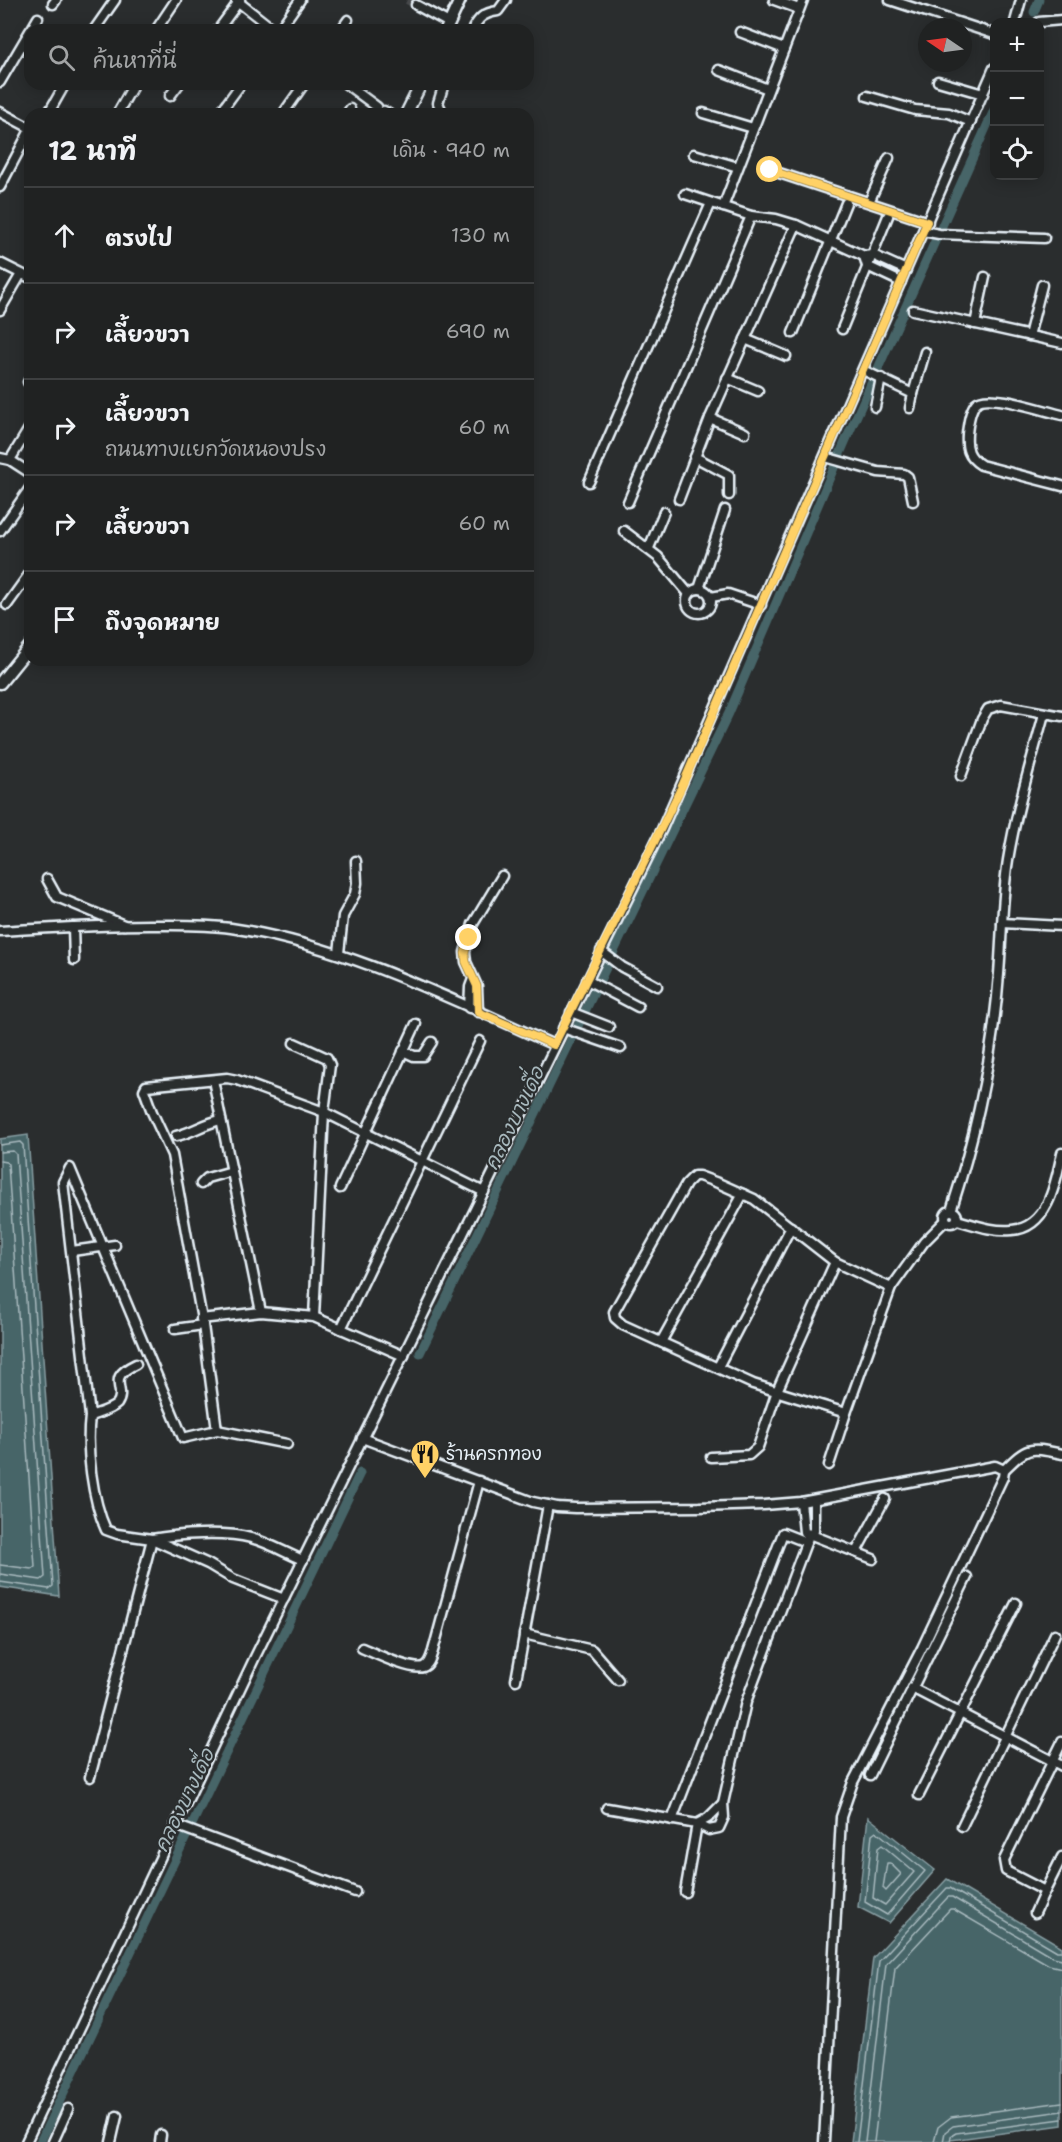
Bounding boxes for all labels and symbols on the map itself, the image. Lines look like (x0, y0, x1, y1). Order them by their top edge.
north arrow (918, 18, 972, 72)
route start (756, 156, 782, 182)
route end (455, 924, 481, 950)
water label: คลองบางเดื่อ (473, 1059, 551, 1174)
restaurant icon: ร้านครกทอง (409, 1438, 441, 1480)
place label: ร้านครกทอง (446, 1442, 542, 1466)
water label: คลองบางเดื่อ (143, 1741, 221, 1856)

